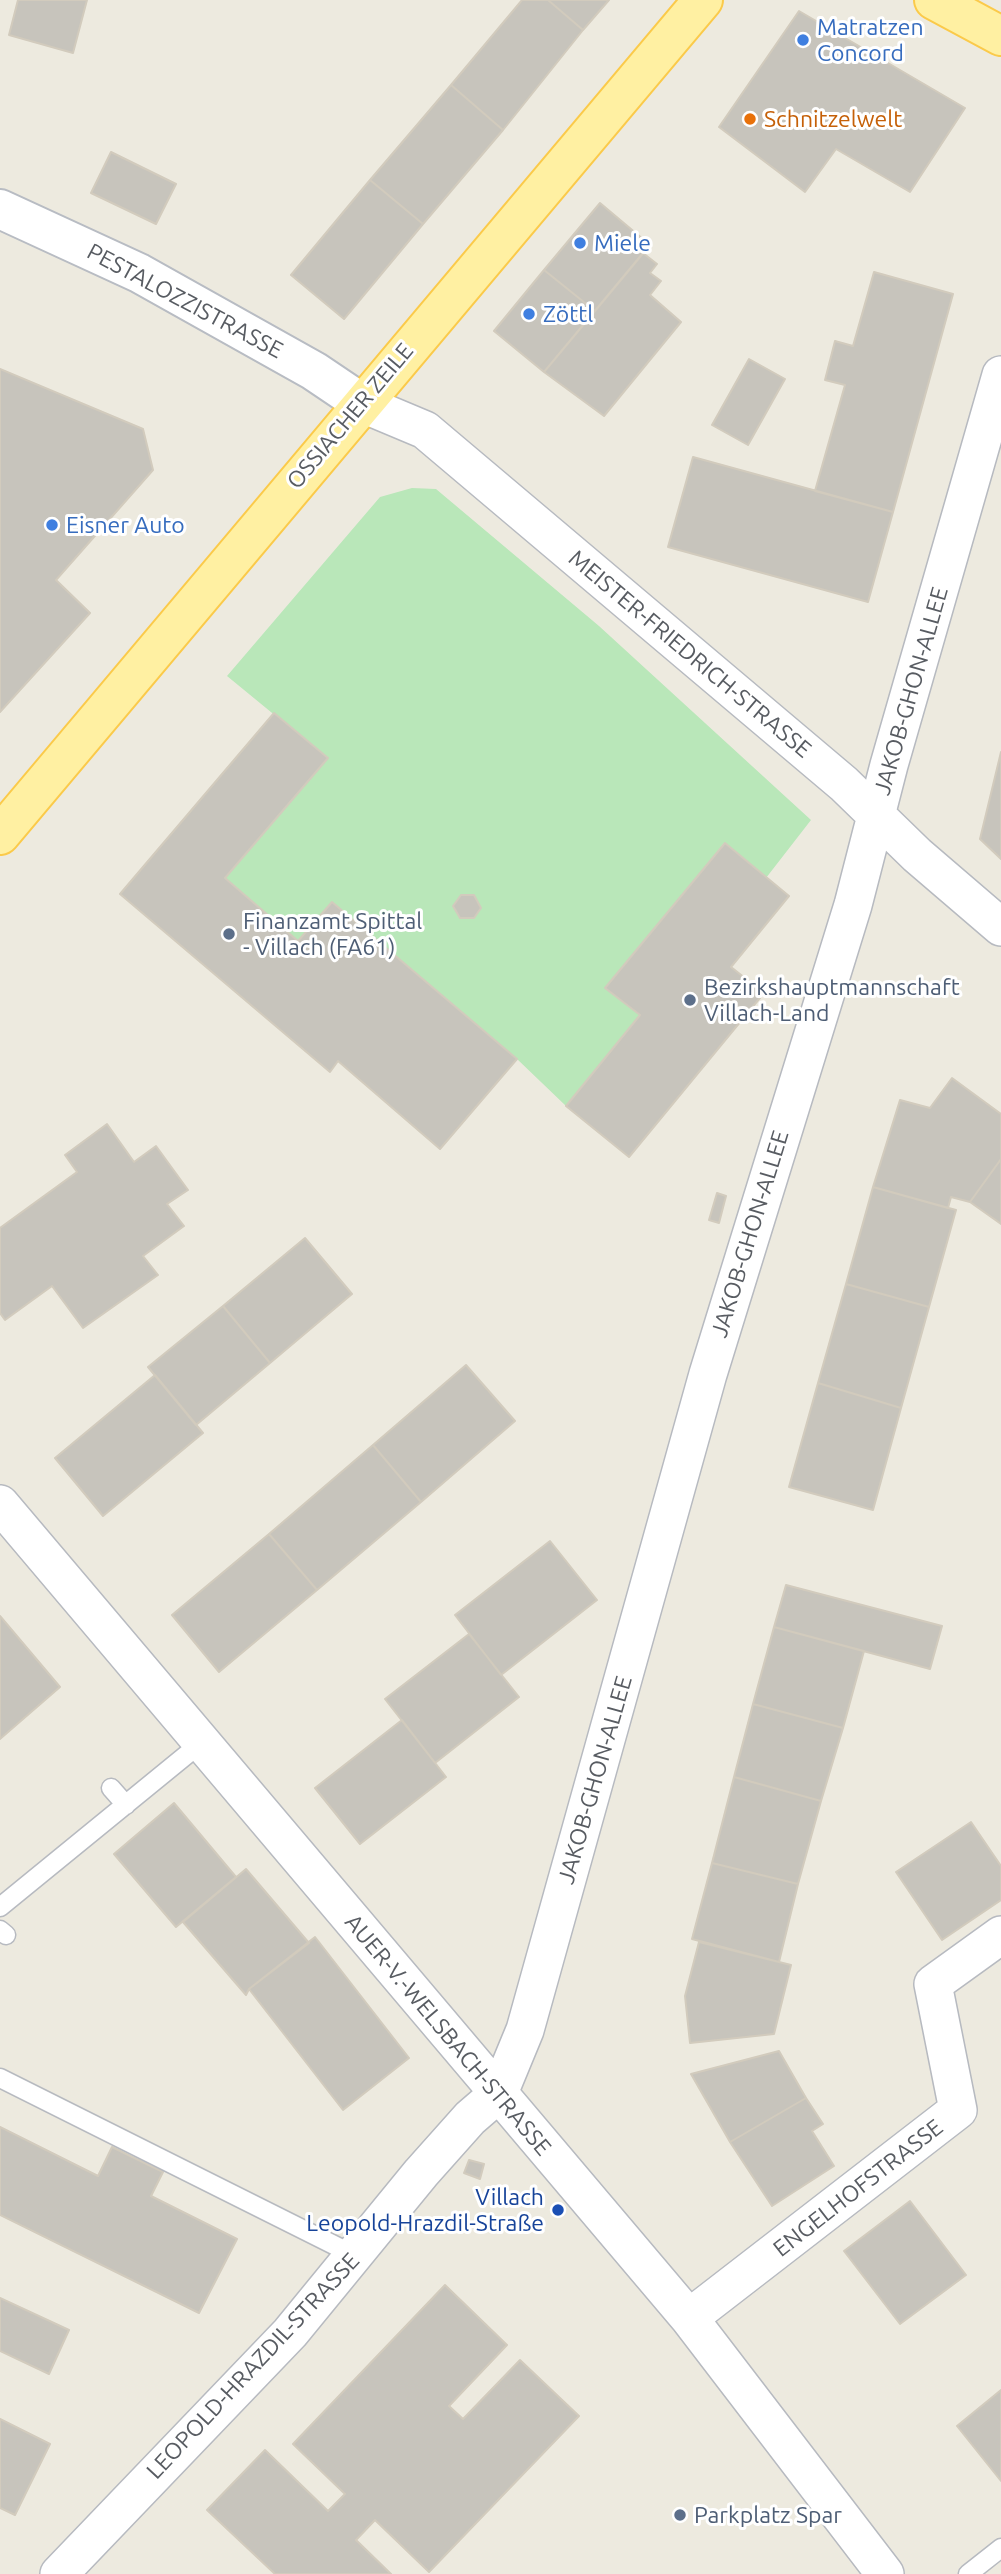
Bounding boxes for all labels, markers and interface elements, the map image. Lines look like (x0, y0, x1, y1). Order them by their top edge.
place label: Matratzen Concord (817, 13, 924, 67)
marker: Matratzen Concord (795, 32, 811, 48)
place label: Schnitzelwelt (764, 105, 902, 133)
marker: Schnitzelwelt (742, 111, 758, 127)
place label: Miele (594, 229, 651, 257)
marker: Miele (572, 235, 588, 251)
street label: PESTALOZZISTRASSE (82, 238, 288, 364)
place label: Zöttl (543, 300, 593, 328)
marker: Zöttl (521, 306, 537, 322)
street label: OSSIACHER ZEILE (281, 338, 419, 494)
place label: Eisner Auto (66, 511, 185, 539)
marker: Eisner Auto (44, 517, 60, 533)
street label: MEISTER-FRIEDRICH-STRASSE (563, 544, 817, 764)
street label: JAKOB-GHON-ALLEE (868, 584, 954, 798)
place label: Finanzamt Spittal - Villach (FA61) (243, 907, 422, 961)
marker: Finanzamt Spittal - Villach (FA61) (221, 926, 237, 942)
place label: Bezirkshauptmannschaft Villach-Land (704, 973, 960, 1027)
marker: Bezirkshauptmannschaft Villach-Land (682, 992, 698, 1008)
street label: JAKOB-GHON-ALLEE (705, 1127, 795, 1341)
street label: JAKOB-GHON-ALLEE (552, 1673, 638, 1887)
street label: AUER-V.-WELSBACH-STRASSE (339, 1909, 557, 2161)
street label: ENGELHOFSTRASSE (768, 2113, 948, 2263)
place label: Villach Leopold-Hrazdil-Straße (306, 2183, 544, 2237)
marker: Villach Leopold-Hrazdil-Straße (550, 2202, 566, 2218)
street label: LEOPOLD-HRAZDIL-STRASSE (141, 2247, 365, 2485)
place label: Parkplatz Spar (694, 2501, 842, 2529)
marker: Parkplatz Spar (672, 2507, 688, 2523)

